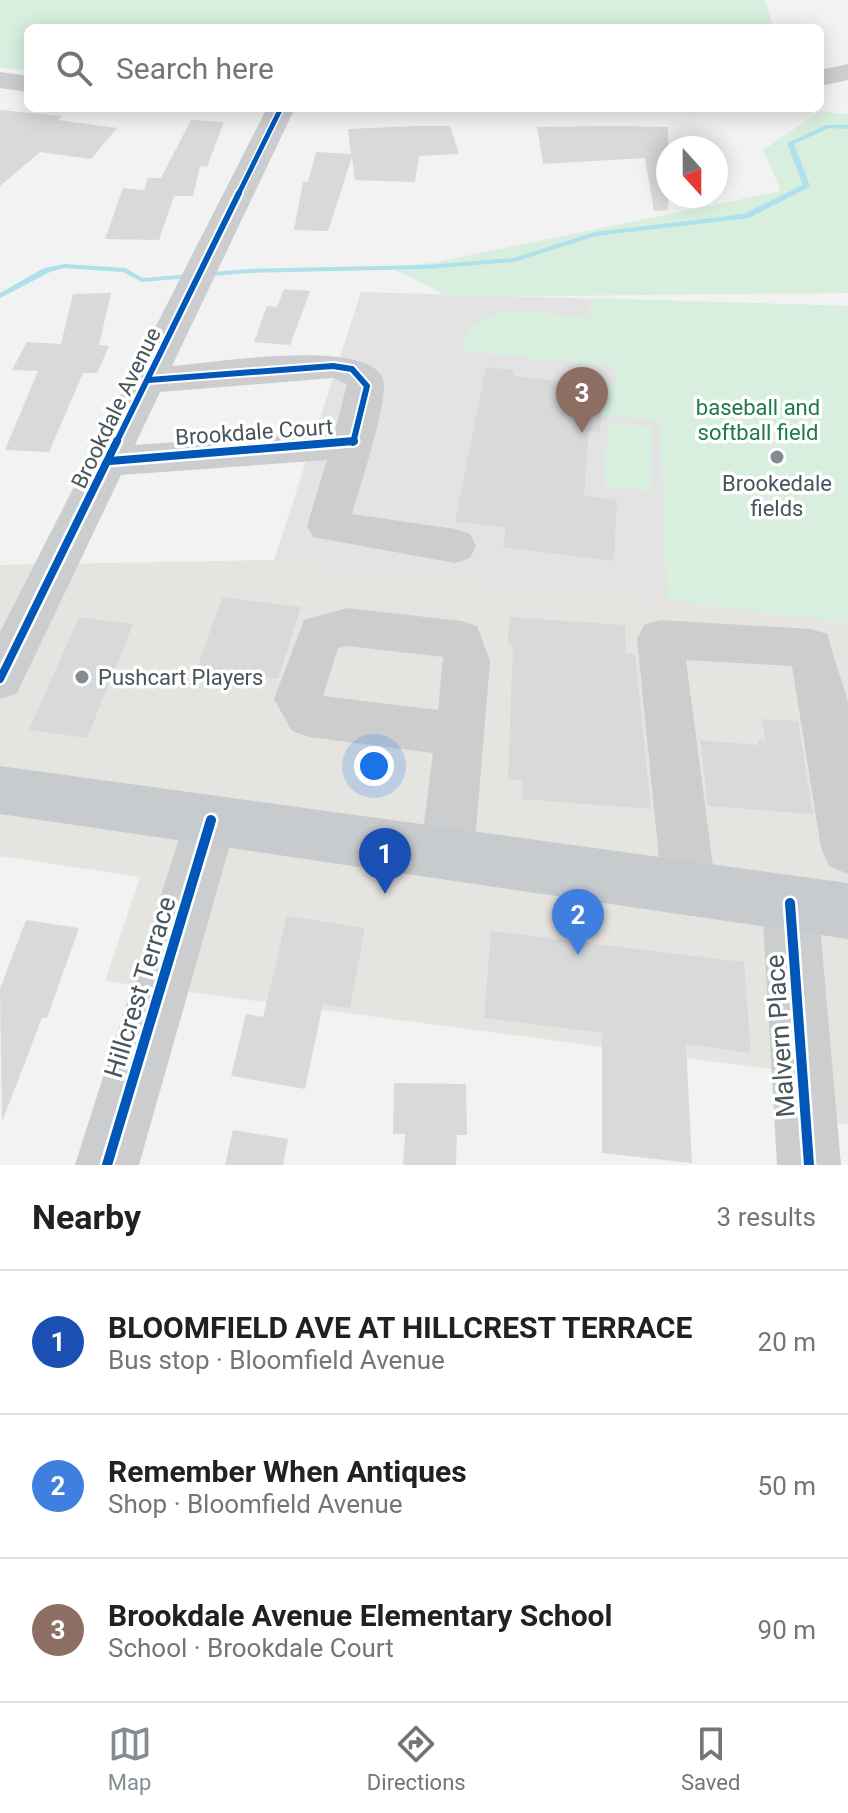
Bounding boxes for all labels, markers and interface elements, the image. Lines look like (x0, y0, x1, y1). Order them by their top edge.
search box (24, 24, 824, 112)
icon: search (52, 46, 96, 90)
text: Search here (116, 51, 274, 86)
north arrow (656, 136, 728, 208)
street label: Brookdale Avenue (66, 324, 166, 492)
pin: 3 (556, 367, 608, 433)
park label: baseball and softball field (696, 395, 820, 445)
street label: Brookdale Court (174, 414, 334, 450)
marker: Brookedale fields (768, 448, 786, 466)
place label: Brookedale fields (722, 471, 832, 521)
place label: Pushcart Players (98, 665, 263, 690)
marker: Pushcart Players (73, 668, 91, 686)
your location (354, 746, 394, 786)
pin: 1 (359, 828, 411, 894)
pin: 2 (552, 889, 604, 955)
street label: Hillcrest Terrace (98, 893, 182, 1081)
street label: Malvern Place (759, 954, 801, 1118)
text: Nearby (32, 1197, 141, 1237)
text: 3 results (717, 1202, 816, 1232)
text: BLOOMFIELD AVE AT HILLCREST TERRACE (108, 1310, 692, 1345)
text: 1 (51, 1327, 65, 1357)
text: 20 m (758, 1327, 816, 1357)
text: Bus stop · Bloomfield Avenue (108, 1345, 445, 1375)
text: Remember When Antiques (108, 1454, 467, 1489)
text: 2 (51, 1471, 65, 1501)
text: 50 m (758, 1471, 816, 1501)
text: Shop · Bloomfield Avenue (108, 1489, 403, 1519)
text: Brookdale Avenue Elementary School (108, 1598, 612, 1633)
text: 3 (51, 1615, 65, 1645)
text: 90 m (758, 1615, 816, 1645)
text: School · Brookdale Court (108, 1633, 394, 1663)
tab: Map (108, 1722, 152, 1795)
tab: Directions (367, 1722, 466, 1795)
tab: Saved (681, 1722, 740, 1795)

